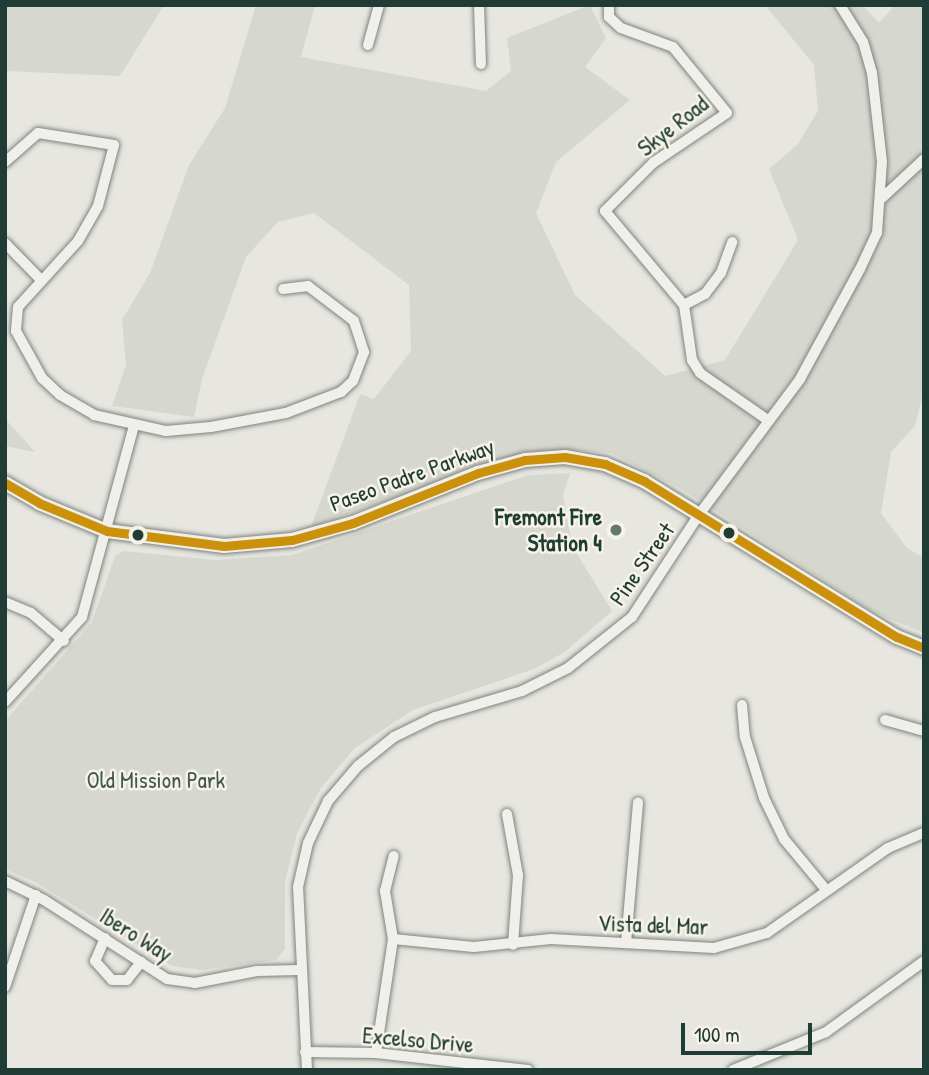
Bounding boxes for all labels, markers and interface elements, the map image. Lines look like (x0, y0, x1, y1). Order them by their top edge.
street label: Skye Road (632, 90, 714, 162)
street label: Paseo Padre Parkway (326, 432, 498, 518)
place label: Fremont Fire Station 4 (495, 503, 602, 557)
street label: Pine Street (604, 517, 680, 611)
marker: Fremont Fire Station 4 (608, 522, 624, 538)
unlabelled marker (722, 526, 736, 540)
unlabelled marker (131, 528, 145, 542)
park label: Old Mission Park (87, 766, 225, 794)
street label: Ibero Way (95, 902, 177, 968)
street label: Vista del Mar (597, 909, 709, 941)
scale bar (684, 1009, 815, 1052)
text: 100 m (694, 1020, 740, 1049)
street label: Excelso Drive (361, 1021, 475, 1059)

